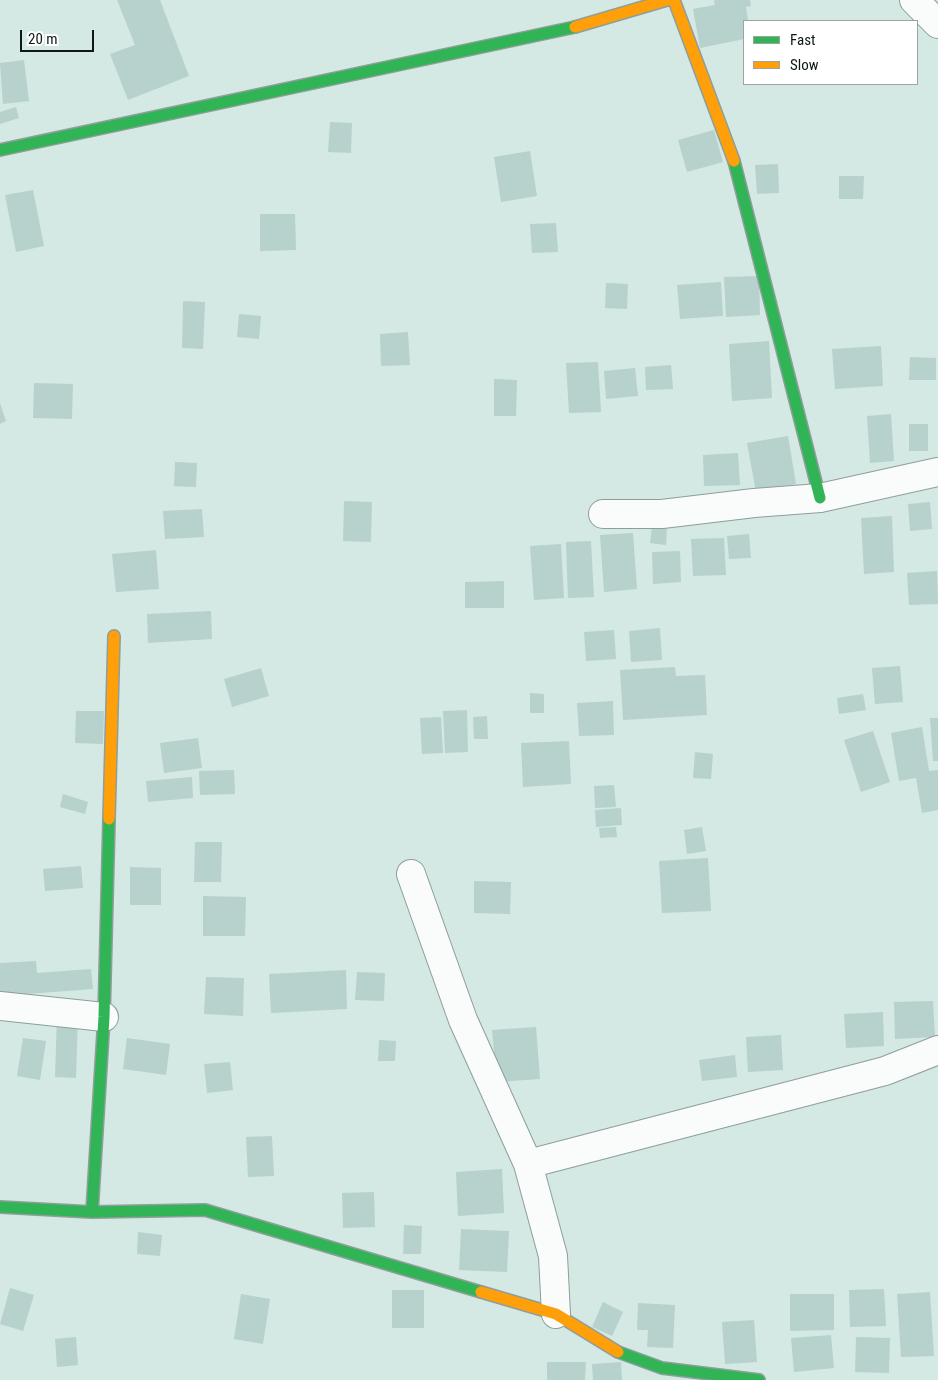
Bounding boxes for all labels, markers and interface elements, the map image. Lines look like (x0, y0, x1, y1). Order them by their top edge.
scale bar (22, 20, 96, 52)
legend (743, 20, 918, 85)
text: 20 m (28, 30, 58, 48)
text: Fast (790, 31, 815, 49)
text: Slow (790, 56, 819, 74)

